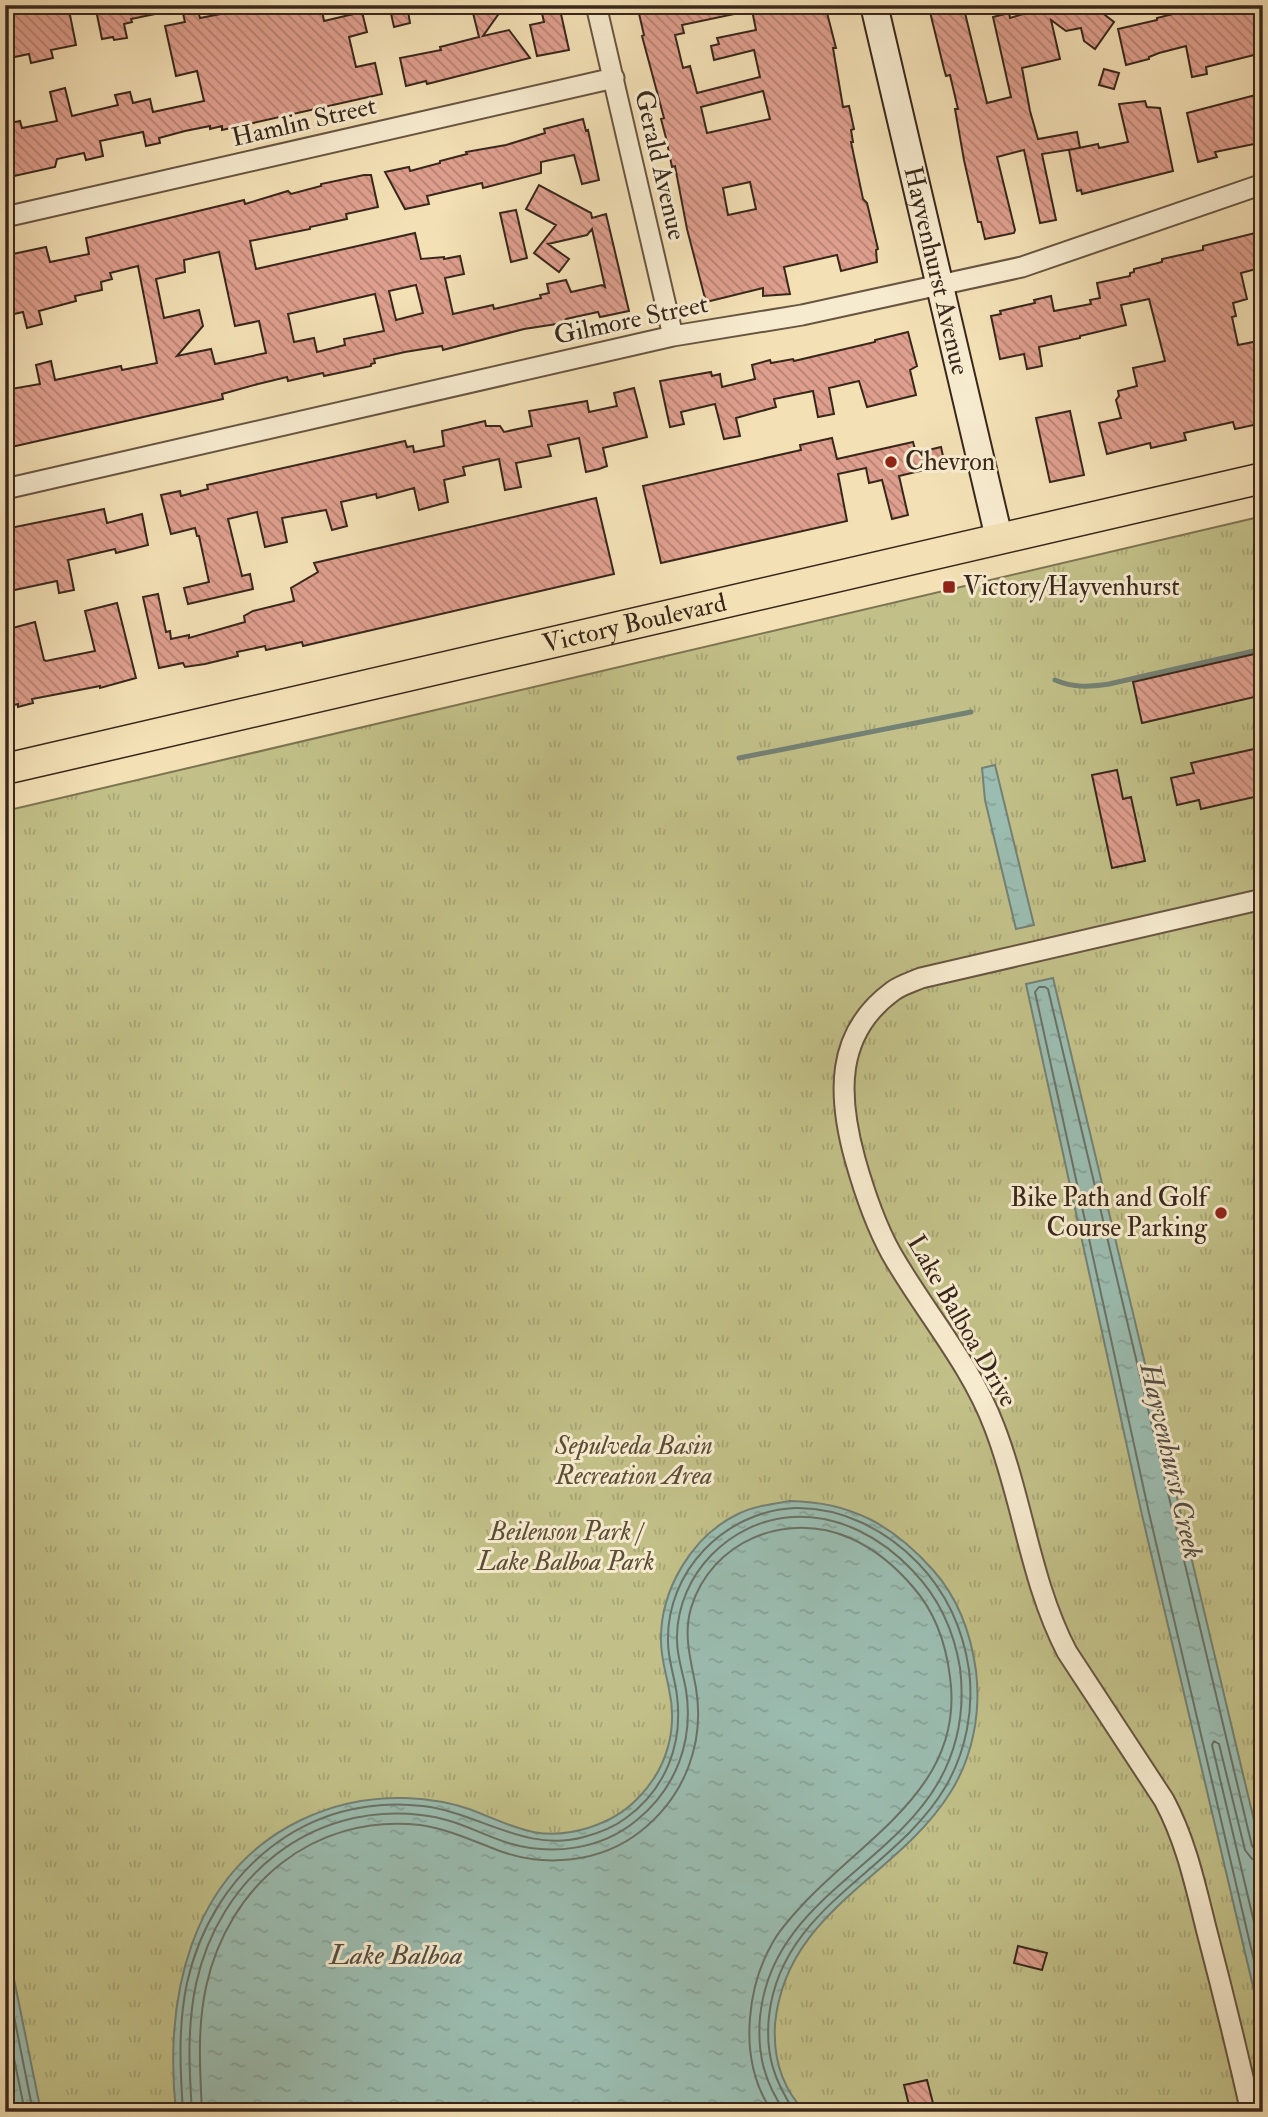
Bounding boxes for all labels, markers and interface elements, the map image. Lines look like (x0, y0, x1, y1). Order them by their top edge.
street label: Gerald Avenue (627, 87, 693, 243)
street label: Hamlin Street (229, 90, 379, 154)
street label: Hayvenhurst Avenue (896, 163, 976, 378)
street label: Gilmore Street (551, 288, 711, 352)
place label: Chevron (905, 446, 995, 478)
marker: Chevron (883, 454, 899, 470)
place label: Victory/Hayvenhurst (963, 571, 1180, 603)
marker: Victory/Hayvenhurst (941, 579, 957, 595)
street label: Victory Boulevard (539, 587, 730, 660)
place label: Bike Path and Golf Course Parking (1010, 1182, 1211, 1244)
marker: Bike Path and Golf Course Parking (1213, 1205, 1229, 1221)
street label: Lake Balboa Drive (900, 1229, 1024, 1413)
water label: Hayvenhurst Creek (1131, 1358, 1211, 1562)
park label: Sepulveda Basin Recreation Area (554, 1430, 713, 1492)
park label: Beilenson Park / Lake Balboa Park (476, 1516, 655, 1578)
water label: Lake Balboa (328, 1938, 463, 1973)

